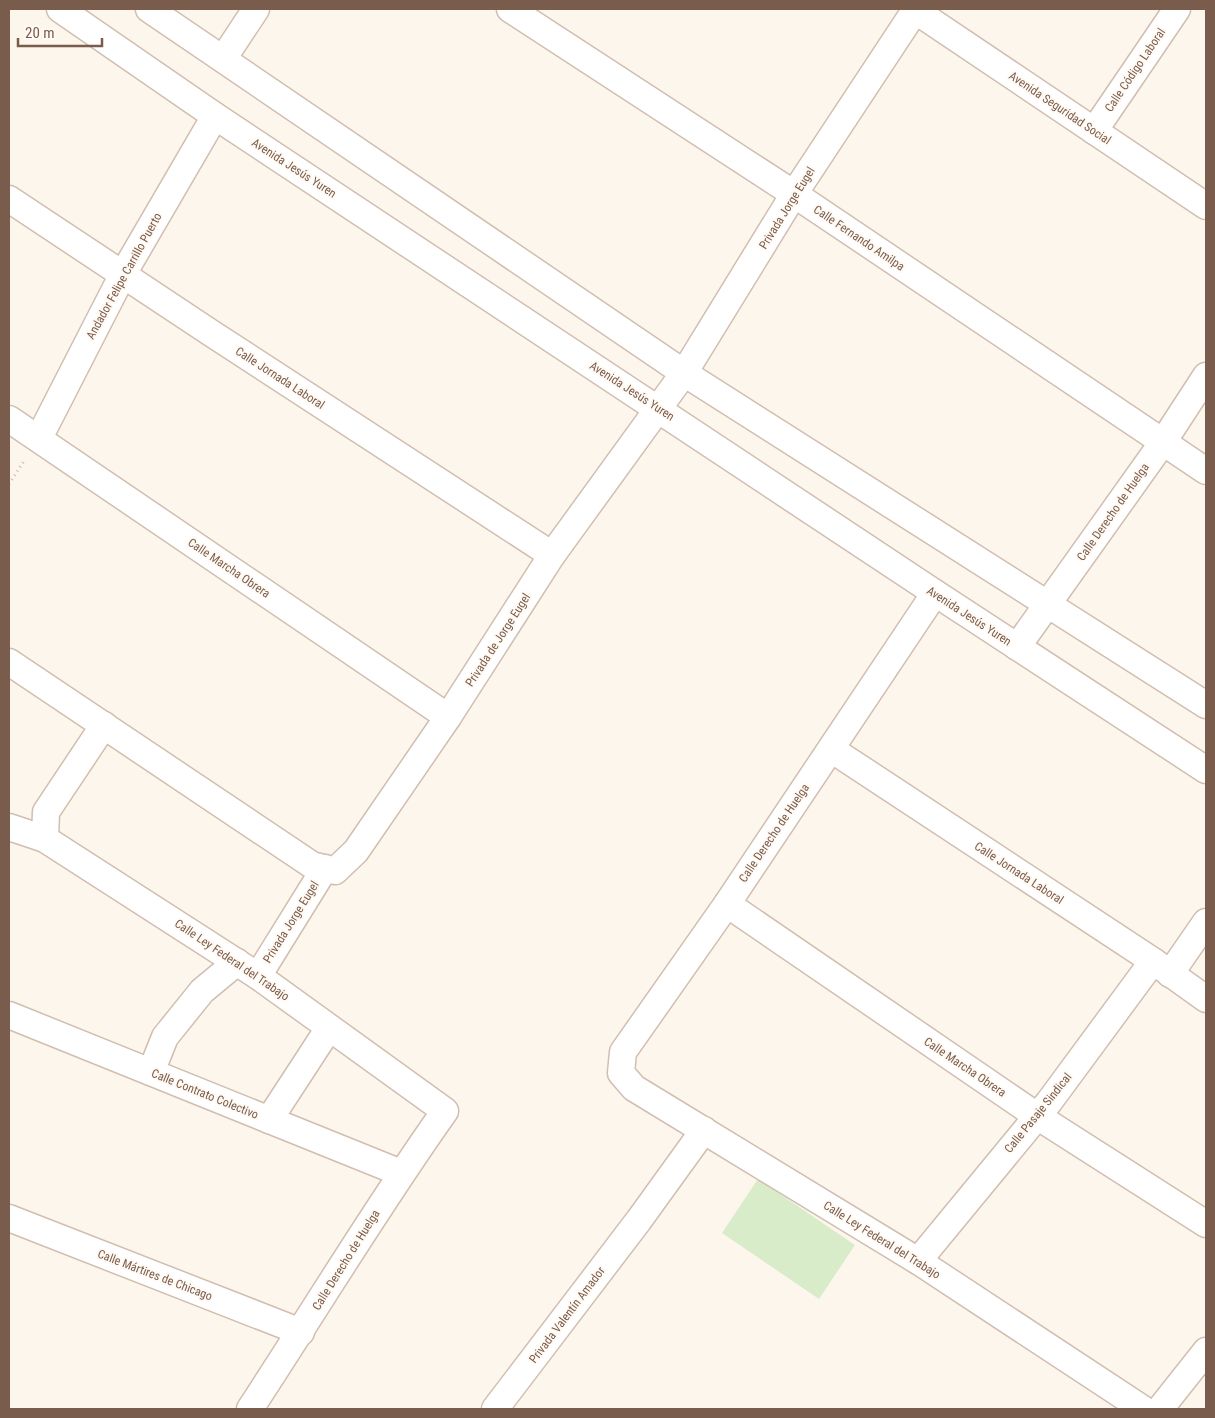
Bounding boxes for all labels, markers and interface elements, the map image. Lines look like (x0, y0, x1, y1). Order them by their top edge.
scale bar (18, 15, 101, 47)
text: 20 m (25, 24, 55, 42)
street label: Calle Código Laboral (1102, 25, 1168, 115)
street label: Avenida Seguridad Social (1006, 69, 1114, 147)
street label: Avenida Jesús Yuren (249, 135, 339, 201)
street label: Privada Jorge Eugel (756, 164, 818, 252)
street label: Calle Fernando Amilpa (811, 202, 907, 274)
street label: Andador Felipe Carrillo Puerto (83, 210, 165, 342)
street label: Calle Jornada Laboral (233, 344, 327, 412)
street label: Avenida Jesús Yuren (587, 358, 677, 424)
street label: Calle Derecho de Huelga (1074, 460, 1152, 563)
street label: Calle Marcha Obrera (185, 535, 273, 601)
street label: Avenida Jesús Yuren (924, 583, 1014, 649)
street label: Privada de Jorge Eugel (463, 591, 533, 689)
street label: Calle Derecho de Huelga (736, 781, 812, 885)
street label: Calle Jornada Laboral (972, 839, 1066, 907)
street label: Privada Jorge Eugel (260, 878, 322, 966)
street label: Calle Ley Federal del Trabajo (172, 916, 292, 1004)
street label: Calle Marcha Obrera (921, 1034, 1009, 1100)
street label: Calle Contrato Colectivo (149, 1066, 261, 1122)
street label: Calle Pasaje Sindical (1002, 1070, 1074, 1156)
street label: Calle Ley Federal del Trabajo (821, 1198, 943, 1282)
street label: Calle Derecho de Huelga (309, 1207, 383, 1313)
street label: Calle Mártires de Chicago (96, 1247, 214, 1303)
street label: Privada Valentín Amador (526, 1264, 608, 1366)

